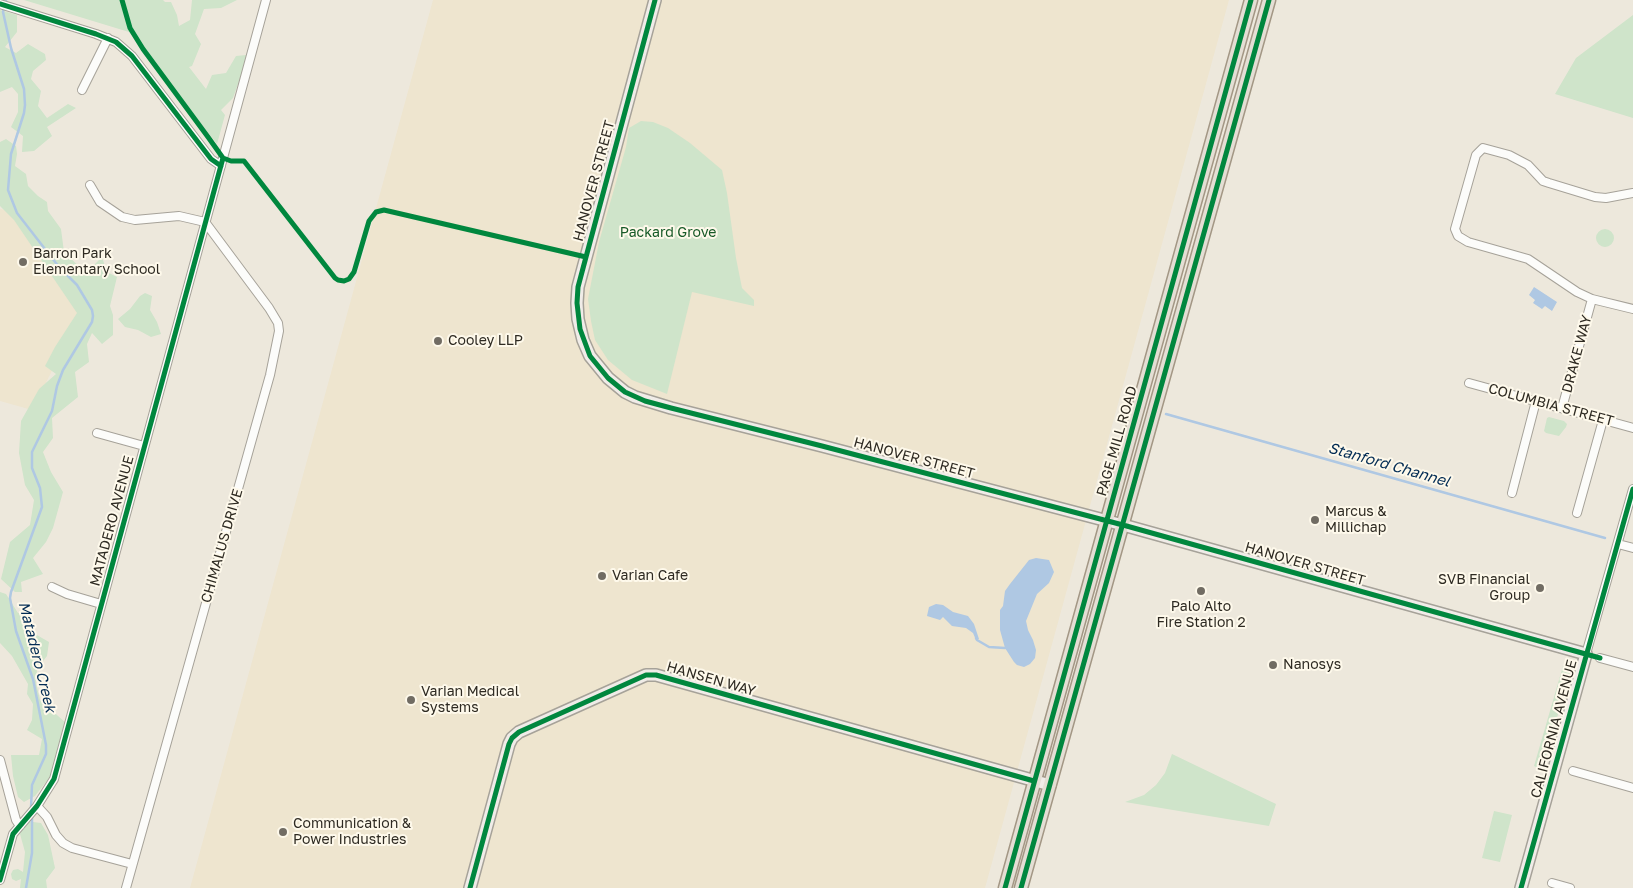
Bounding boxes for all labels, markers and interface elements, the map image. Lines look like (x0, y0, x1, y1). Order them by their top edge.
street label: HANOVER STREET (570, 119, 618, 243)
park label: Packard Grove (620, 225, 716, 241)
place label: Barron Park Elementary School (33, 246, 160, 278)
marker: Barron Park Elementary School (17, 256, 29, 268)
street label: DRAKE WAY (1559, 313, 1595, 395)
place label: Cooley LLP (448, 333, 523, 349)
marker: Cooley LLP (432, 335, 444, 347)
street label: COLUMBIA STREET (1486, 380, 1616, 430)
street label: PAGE MILL ROAD (1093, 384, 1141, 498)
street label: HANOVER STREET (852, 434, 976, 482)
water label: Stanford Channel (1326, 439, 1452, 491)
street label: MATADERO AVENUE (86, 454, 138, 588)
street label: CHIMALUS DRIVE (198, 487, 246, 605)
place label: Marcus & Millichap (1325, 504, 1387, 536)
marker: Marcus & Millichap (1309, 514, 1321, 526)
street label: HANOVER STREET (1243, 539, 1367, 589)
place label: Varian Cafe (612, 568, 688, 584)
marker: Varian Cafe (596, 570, 608, 582)
place label: SVB Financial Group (1438, 572, 1530, 604)
marker: SVB Financial Group (1534, 582, 1546, 594)
marker: Palo Alto Fire Station 2 (1195, 585, 1207, 597)
place label: Palo Alto Fire Station 2 (1156, 599, 1246, 632)
water label: Matadero Creek (14, 600, 60, 714)
place label: Nanosys (1283, 657, 1341, 673)
street label: HANSEN WAY (665, 658, 757, 700)
street label: CALIFORNIA AVENUE (1527, 658, 1581, 800)
marker: Nanosys (1267, 659, 1279, 671)
place label: Varian Medical Systems (421, 684, 519, 716)
marker: Varian Medical Systems (405, 694, 417, 706)
place label: Communication & Power Industries (293, 816, 411, 849)
marker: Communication & Power Industries (277, 826, 289, 838)

